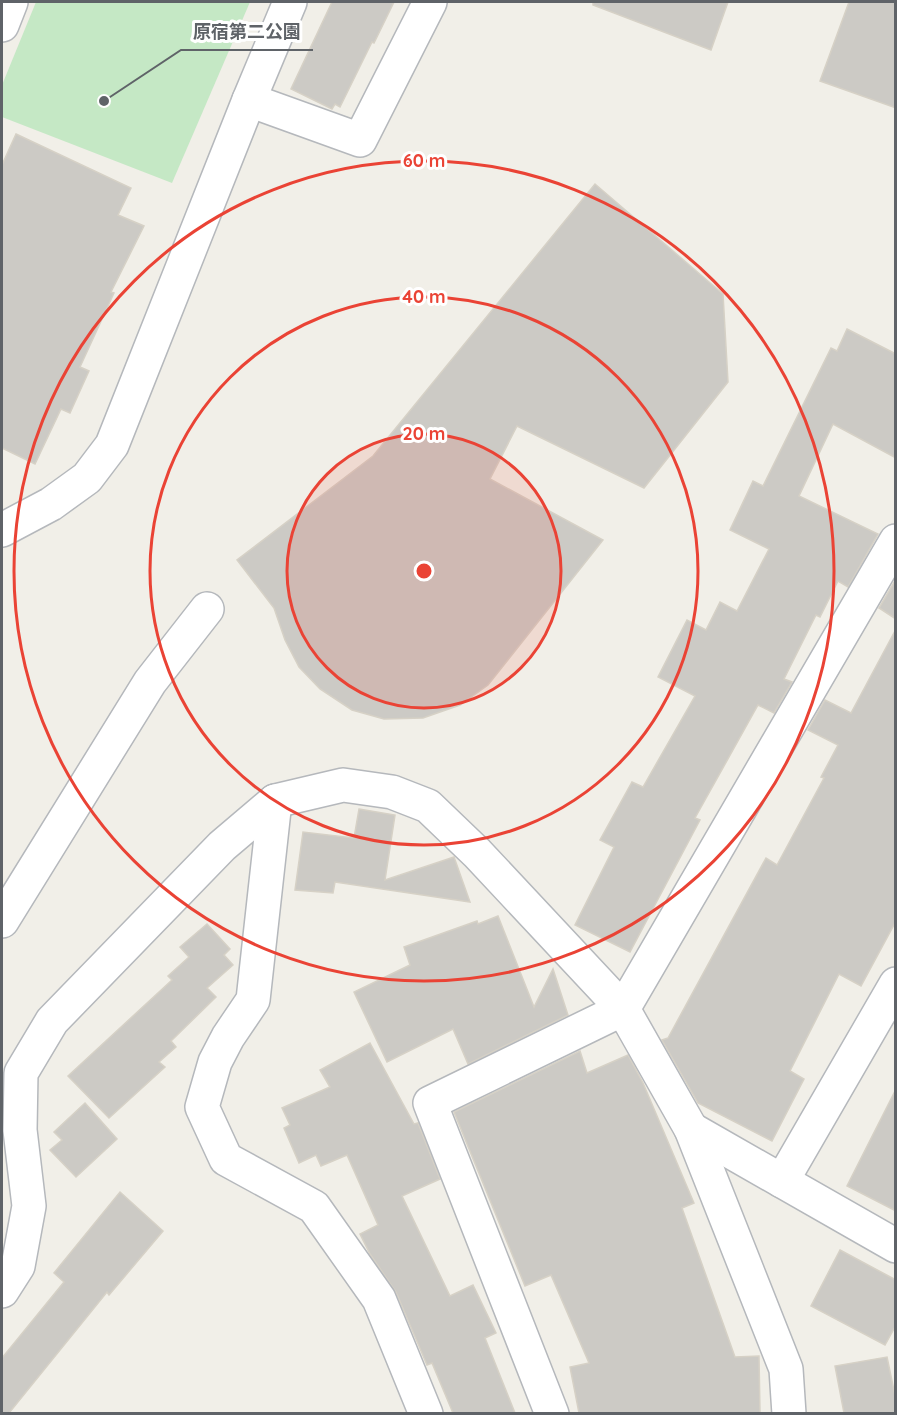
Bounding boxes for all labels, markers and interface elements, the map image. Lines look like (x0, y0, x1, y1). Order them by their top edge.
callout: 原宿第二公園 (181, 14, 313, 50)
text: 原宿第二公園 (193, 20, 301, 43)
text: 60 m (403, 149, 445, 172)
text: 40 m (402, 285, 446, 308)
text: 20 m (403, 422, 445, 445)
centre of rings (414, 561, 434, 581)

